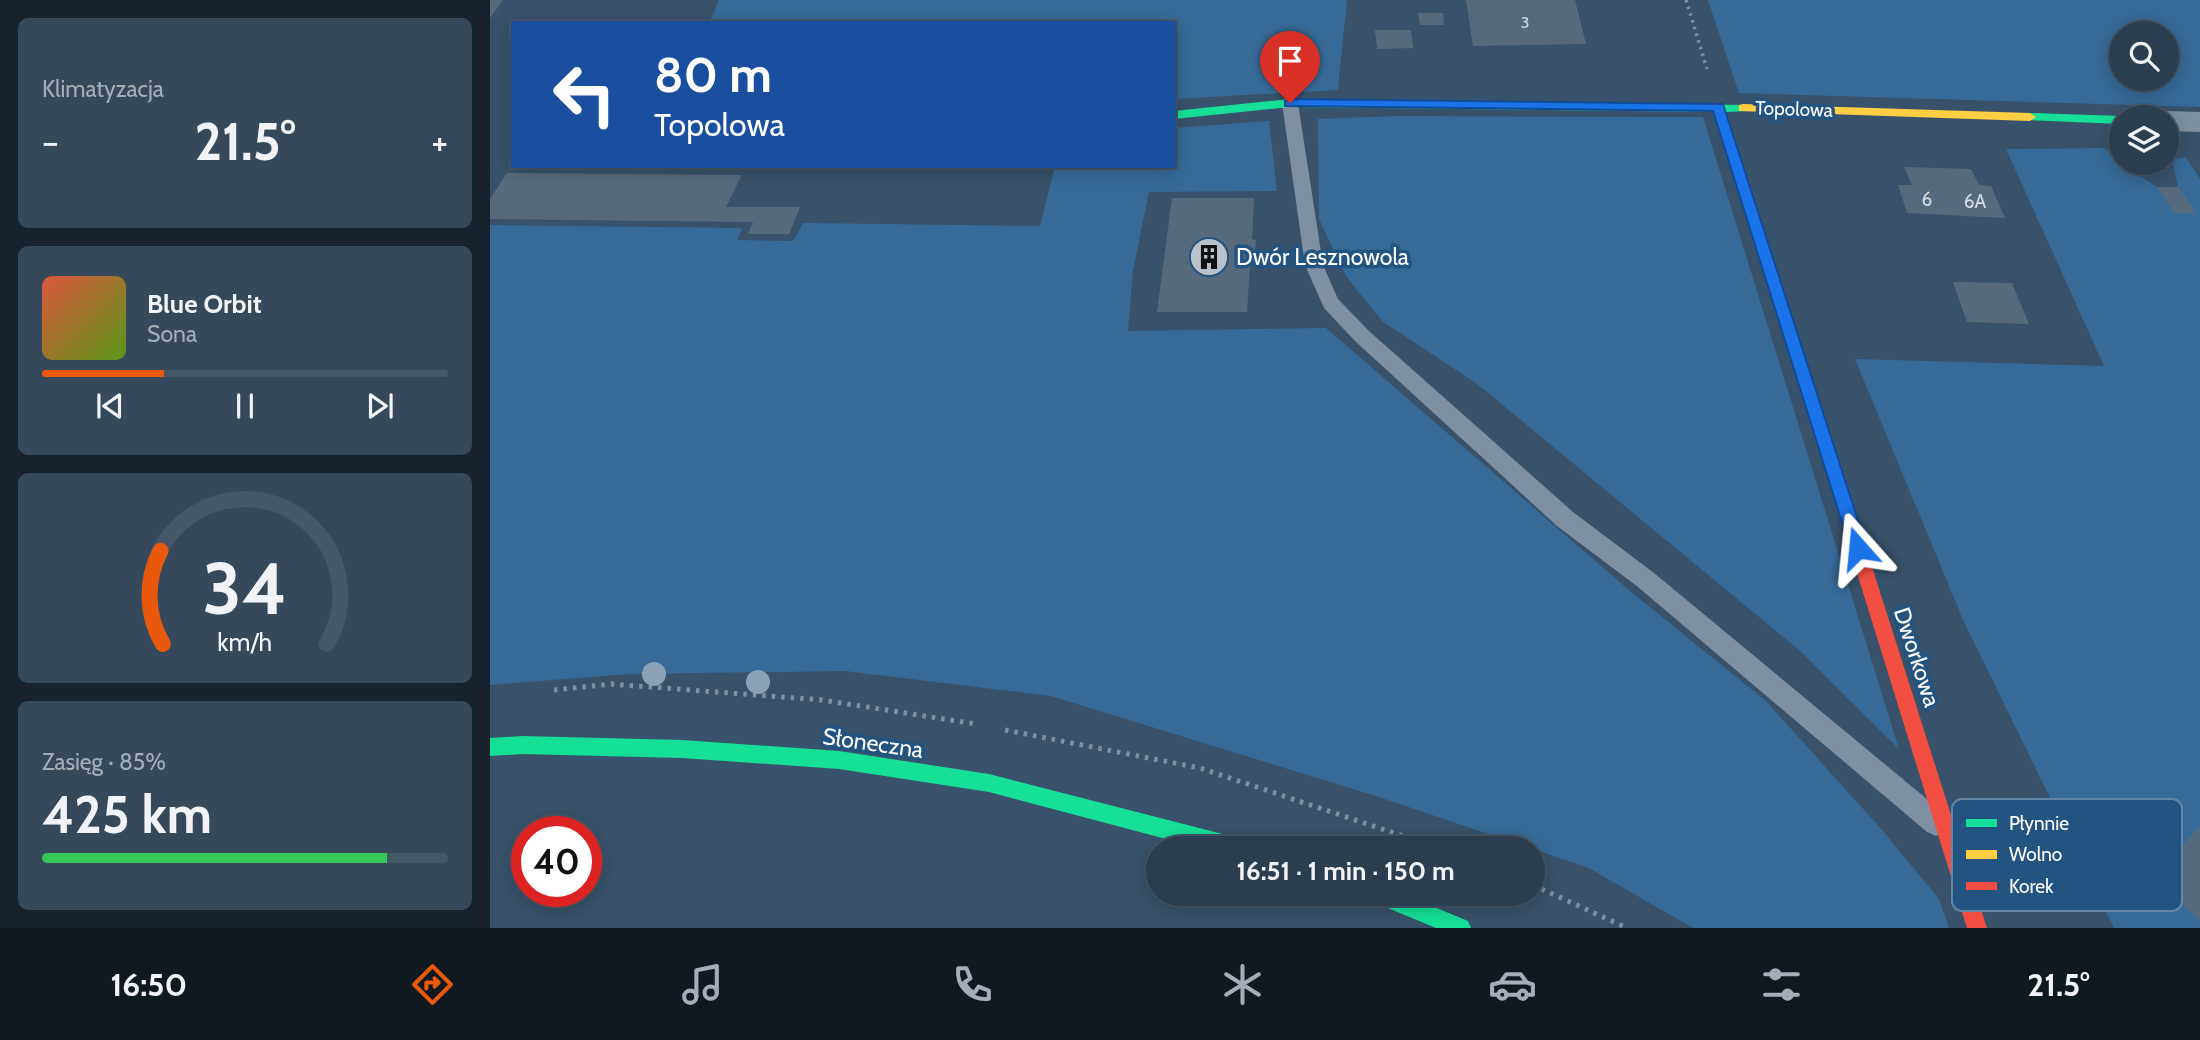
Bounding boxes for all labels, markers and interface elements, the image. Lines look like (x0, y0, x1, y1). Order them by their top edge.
house number: 3 (1521, 13, 1529, 32)
map controls (2109, 21, 2179, 175)
button: search (2109, 21, 2179, 91)
pin (1260, 31, 1320, 103)
icon: arrive (1271, 42, 1309, 80)
text: 80 m (654, 45, 772, 104)
icon: left (539, 49, 630, 140)
text: Klimatyzacja (42, 75, 164, 103)
street label: Topolowa (1755, 96, 1833, 122)
text: Topolowa (654, 105, 785, 144)
button: layers (2109, 105, 2179, 175)
text: 21.5° (194, 110, 296, 173)
text: − (42, 118, 59, 165)
text: + (431, 118, 448, 165)
house number: 6 (1922, 188, 1932, 211)
house number: 6A (1964, 190, 1987, 213)
building icon: Dwór Lesznowola (1188, 236, 1230, 278)
place label: Dwór Lesznowola (1236, 243, 1409, 271)
text: Blue Orbit (147, 288, 262, 320)
text: Sona (147, 320, 197, 348)
icon: previous (91, 387, 129, 425)
icon: pause (226, 387, 264, 425)
icon: next (361, 387, 399, 425)
position arrow (1821, 511, 1895, 585)
text: 34 (203, 544, 287, 632)
street label: Dworkowa (1888, 604, 1946, 710)
text: km/h (218, 627, 272, 657)
street label: Słoneczna (821, 722, 925, 764)
text: Zasięg · 85% (42, 748, 166, 776)
text: 425 km (42, 783, 212, 846)
legend (1952, 799, 2182, 911)
text: Płynnie (2009, 812, 2069, 835)
speed limit sign: 40 (511, 816, 602, 907)
text: Wolno (2009, 843, 2062, 866)
text: 16:51 · 1 min · 150 m (1237, 855, 1454, 887)
text: Korek (2009, 875, 2054, 898)
icon: directions (408, 960, 457, 1009)
icon: music (678, 960, 727, 1009)
icon: phone (948, 960, 997, 1009)
icon: climate (1218, 960, 1267, 1009)
icon: car (1488, 960, 1537, 1009)
icon: filters (1757, 960, 1806, 1009)
text: 16:50 (110, 965, 187, 1004)
text: 21.5° (2027, 965, 2090, 1004)

